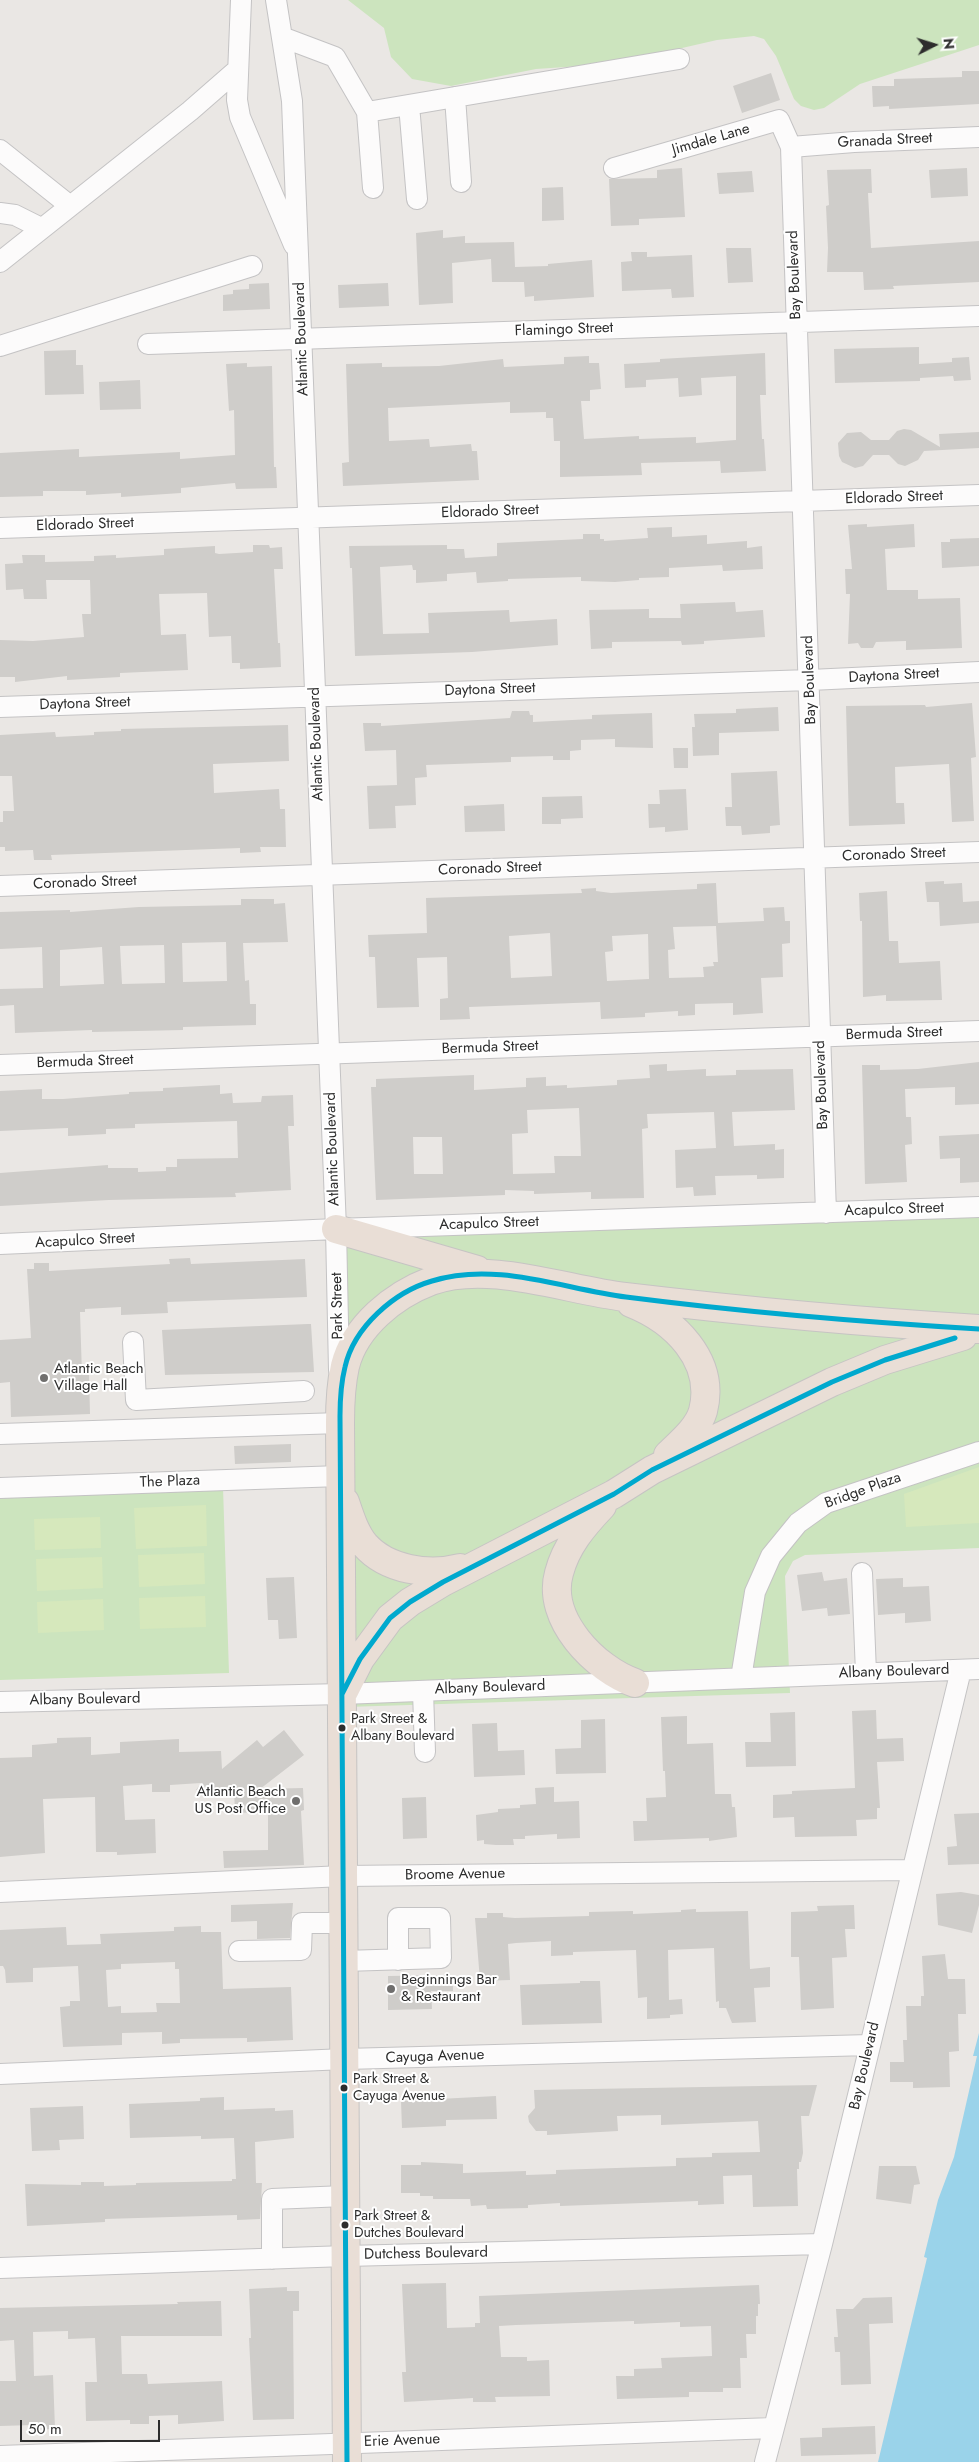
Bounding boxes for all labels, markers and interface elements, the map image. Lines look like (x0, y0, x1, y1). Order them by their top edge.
north arrow (909, 20, 959, 70)
text: N (938, 37, 959, 50)
street label: Jimdale Lane (670, 120, 752, 160)
street label: Granada Street (837, 130, 933, 152)
street label: Bay Boulevard (784, 230, 806, 320)
street label: Atlantic Boulevard (291, 282, 313, 396)
street label: Flamingo Street (514, 319, 614, 341)
street label: Eldorado Street (845, 487, 943, 509)
street label: Eldorado Street (441, 501, 539, 523)
street label: Eldorado Street (36, 514, 134, 536)
street label: Bay Boulevard (799, 635, 821, 725)
street label: Daytona Street (848, 665, 940, 687)
street label: Daytona Street (444, 679, 536, 701)
street label: Atlantic Boulevard (306, 687, 328, 801)
street label: Daytona Street (39, 693, 131, 715)
street label: Coronado Street (842, 844, 946, 866)
street label: Coronado Street (438, 858, 542, 880)
street label: Coronado Street (33, 872, 137, 894)
street label: Bermuda Street (845, 1023, 943, 1045)
street label: Bermuda Street (441, 1037, 539, 1059)
street label: Bay Boulevard (811, 1040, 833, 1130)
street label: Bermuda Street (36, 1051, 134, 1073)
street label: Atlantic Boulevard (322, 1092, 344, 1206)
street label: Acapulco Street (844, 1199, 944, 1221)
street label: Acapulco Street (439, 1213, 539, 1235)
street label: Acapulco Street (35, 1229, 135, 1253)
street label: Park Street (328, 1272, 348, 1340)
place label: Atlantic Beach Village Hall (54, 1360, 144, 1395)
marker: Atlantic Beach Village Hall (38, 1372, 50, 1384)
street label: Bridge Plaza (822, 1469, 904, 1513)
street label: The Plaza (140, 1472, 200, 1492)
street label: Albany Boulevard (838, 1661, 950, 1683)
street label: Albany Boulevard (434, 1677, 546, 1699)
street label: Albany Boulevard (29, 1690, 141, 1710)
place label: Park Street & Albany Boulevard (351, 1712, 455, 1744)
marker: Park Street & Albany Boulevard (337, 1723, 347, 1733)
place label: Atlantic Beach US Post Office (195, 1783, 286, 1818)
marker: Atlantic Beach US Post Office (290, 1795, 302, 1807)
street label: Broome Avenue (405, 1865, 505, 1885)
place label: Beginnings Bar & Restaurant (401, 1971, 497, 2006)
marker: Beginnings Bar & Restaurant (385, 1983, 397, 1995)
street label: Bay Boulevard (846, 2020, 884, 2112)
street label: Cayuga Avenue (385, 2046, 485, 2068)
place label: Park Street & Cayuga Avenue (353, 2072, 445, 2104)
marker: Park Street & Cayuga Avenue (339, 2083, 349, 2093)
place label: Park Street & Dutches Boulevard (354, 2209, 464, 2242)
marker: Park Street & Dutches Boulevard (340, 2220, 350, 2230)
street label: Dutchess Boulevard (364, 2244, 488, 2264)
scale bar (22, 2410, 162, 2442)
text: 50 m (28, 2418, 62, 2440)
street label: Erie Avenue (364, 2431, 440, 2451)

